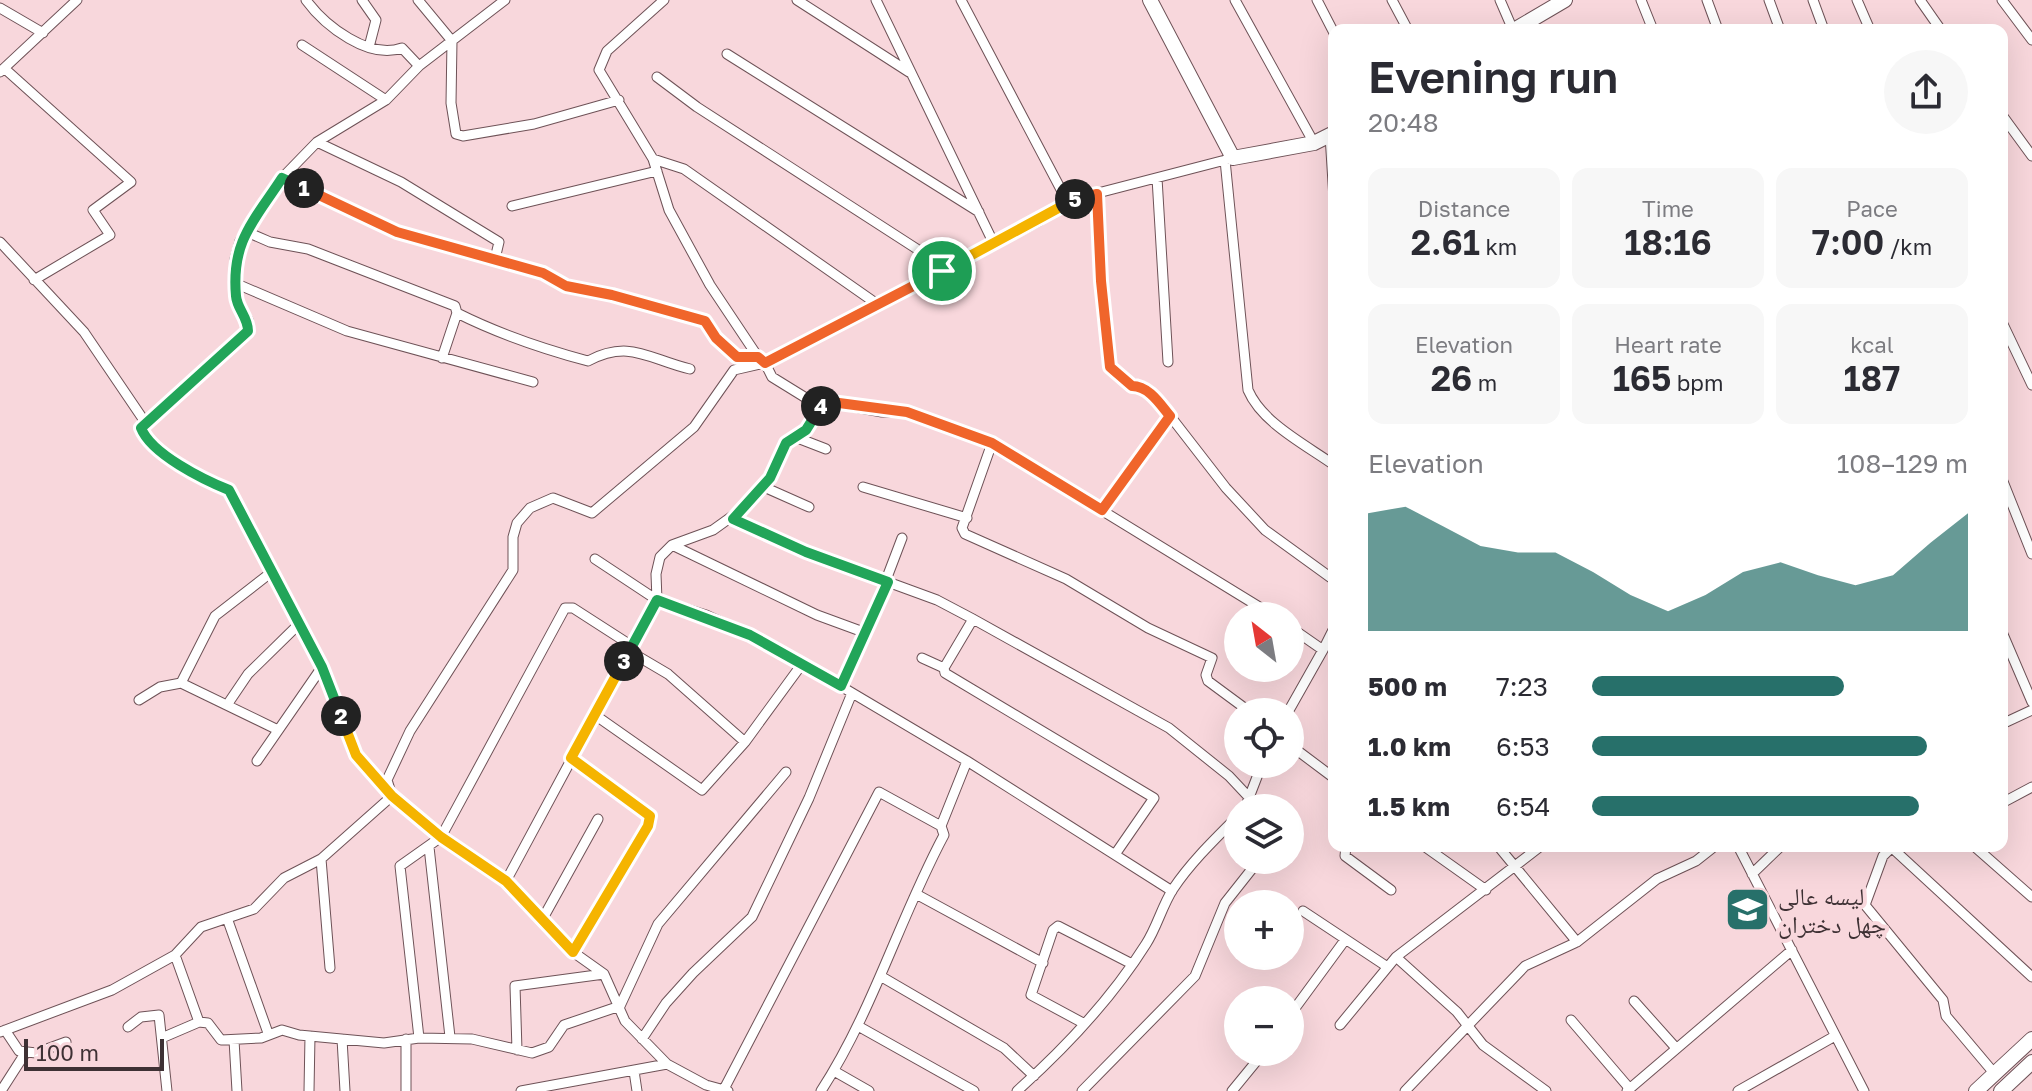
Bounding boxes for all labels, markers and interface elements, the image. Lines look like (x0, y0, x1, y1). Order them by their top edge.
text: Evening run (1368, 50, 1618, 103)
button: share (1884, 50, 1968, 134)
text: 20:48 (1368, 107, 1439, 138)
pin: 1 (284, 168, 324, 208)
text: 1 (298, 174, 310, 201)
pin: 5 (1055, 179, 1095, 219)
text: 5 (1068, 185, 1082, 212)
text: Distance (1418, 195, 1510, 222)
text: Time (1642, 195, 1694, 222)
text: Pace (1846, 195, 1898, 222)
text: 2.61 (1411, 222, 1480, 262)
text: 18:16 (1624, 222, 1712, 262)
text: 7:00 (1812, 222, 1884, 262)
text: km (1480, 233, 1517, 260)
text: /km (1884, 233, 1932, 260)
pin (908, 237, 976, 305)
icon: arrive (920, 249, 964, 293)
text: Elevation (1415, 331, 1513, 358)
text: Heart rate (1614, 331, 1722, 358)
text: kcal (1850, 331, 1894, 358)
text: 26 (1431, 358, 1472, 398)
text: 165 (1613, 358, 1671, 398)
text: 187 (1844, 358, 1900, 398)
text: m (1472, 369, 1497, 396)
text: bpm (1671, 369, 1723, 396)
pin: 4 (801, 386, 841, 426)
text: 4 (814, 392, 828, 419)
text: Elevation (1368, 448, 1484, 479)
text: 108–129 m (1837, 448, 1968, 479)
north arrow (1224, 602, 1304, 682)
map controls (1224, 602, 1304, 1066)
pin: 3 (604, 641, 644, 681)
text: 3 (617, 647, 631, 674)
text: 500 m (1368, 671, 1447, 702)
text: 7:23 (1496, 671, 1548, 702)
pin: 2 (321, 696, 361, 736)
button: locate (1224, 698, 1304, 778)
text: 2 (334, 702, 348, 729)
text: 1.0 km (1368, 731, 1451, 762)
text: 6:53 (1496, 731, 1550, 762)
text: 1.5 km (1368, 791, 1450, 822)
text: 6:54 (1496, 791, 1550, 822)
button: layers (1224, 794, 1304, 874)
place label: لیسه عالی چهل دختران (1778, 881, 1886, 939)
school or university icon: لیسه عالی چهل دختران (1723, 885, 1771, 933)
button: + (1224, 890, 1304, 970)
button: − (1224, 986, 1304, 1066)
scale bar (24, 1035, 164, 1071)
text: 100 m (36, 1039, 99, 1066)

